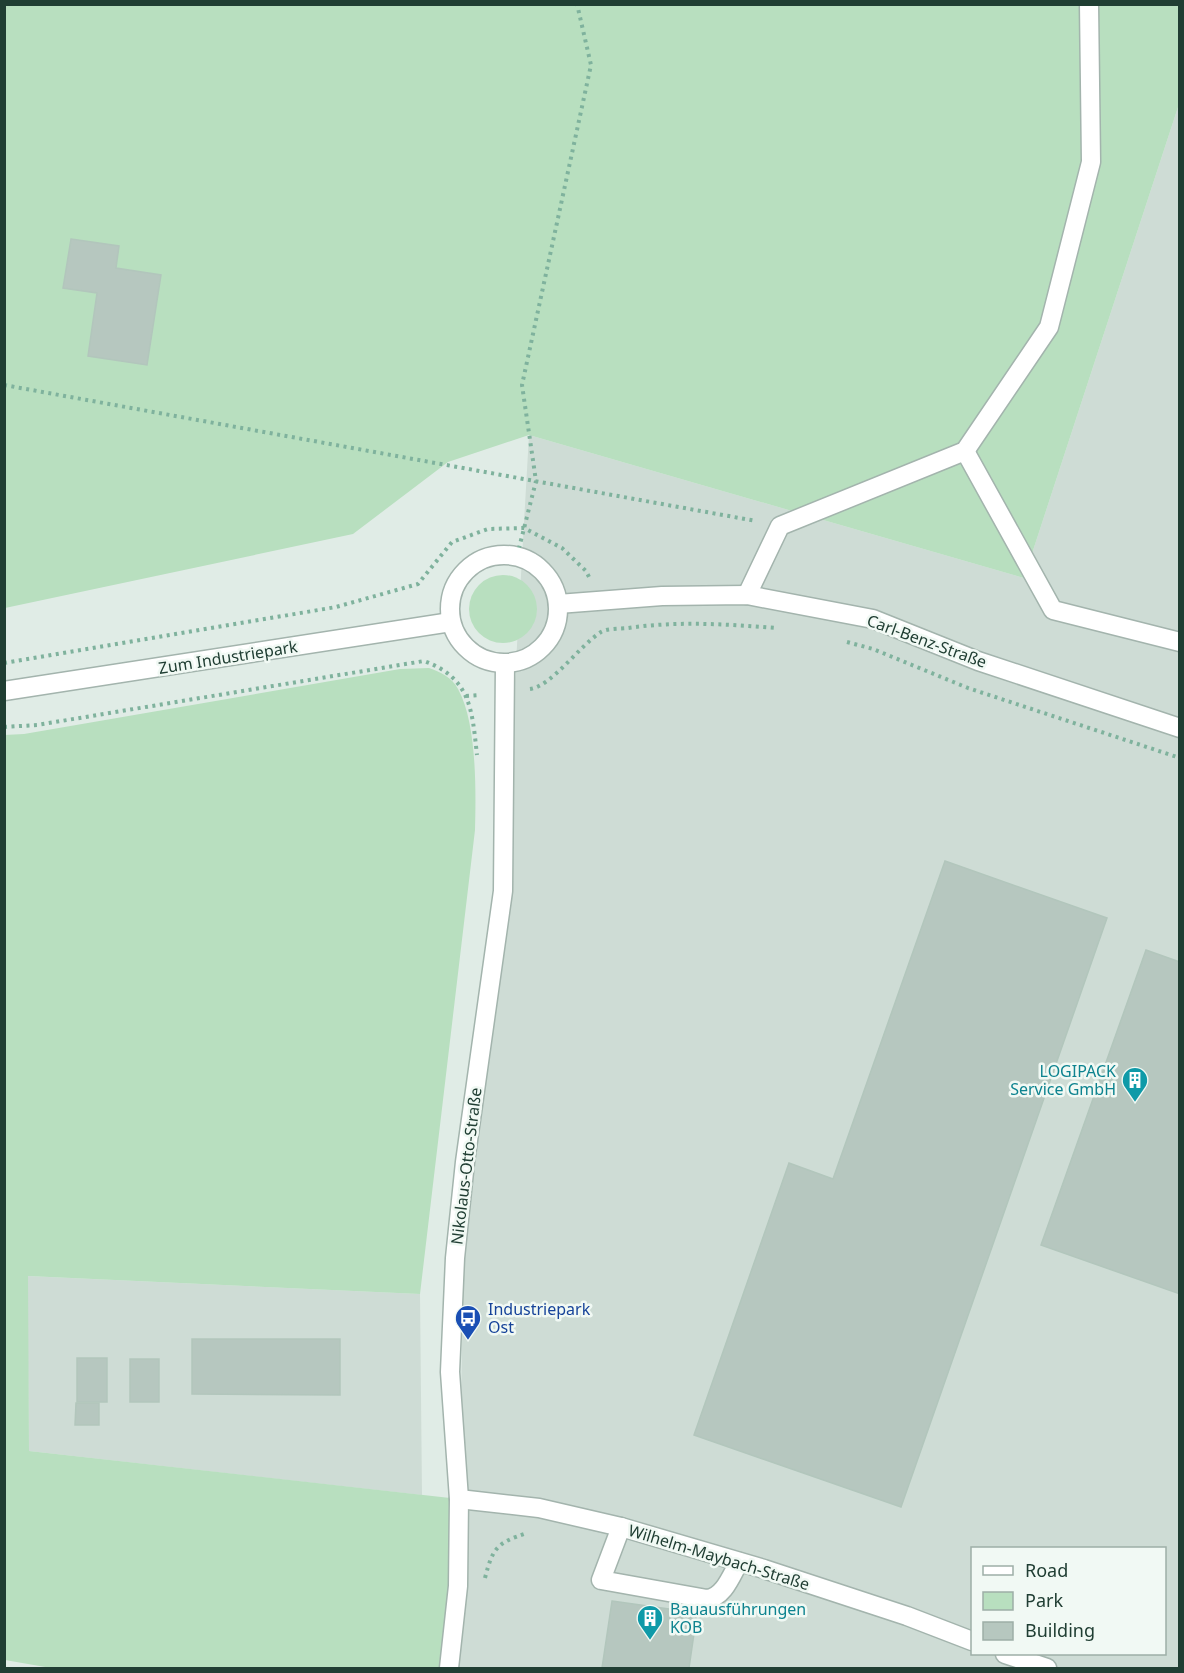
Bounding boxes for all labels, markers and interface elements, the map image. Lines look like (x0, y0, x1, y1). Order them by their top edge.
street label: Carl-Benz-Straße (864, 609, 990, 673)
street label: Zum Industriepark (157, 635, 299, 679)
place label: LOGIPACK Service GmbH (1010, 1060, 1116, 1100)
building icon: LOGIPACK Service GmbH (1120, 1065, 1150, 1103)
street label: Nikolaus-Otto-Straße (445, 1086, 487, 1246)
place label: Industriepark Ost (488, 1298, 591, 1338)
bus stop icon: Industriepark Ost (453, 1303, 483, 1341)
street label: Wilhelm-Maybach-Straße (626, 1519, 812, 1595)
legend (971, 1547, 1166, 1655)
text: Road (1025, 1558, 1068, 1582)
text: Park (1025, 1588, 1063, 1612)
place label: Bauausführungen KOB (670, 1598, 806, 1638)
building icon: Bauausführungen KOB (635, 1603, 665, 1641)
text: Building (1025, 1618, 1095, 1642)

